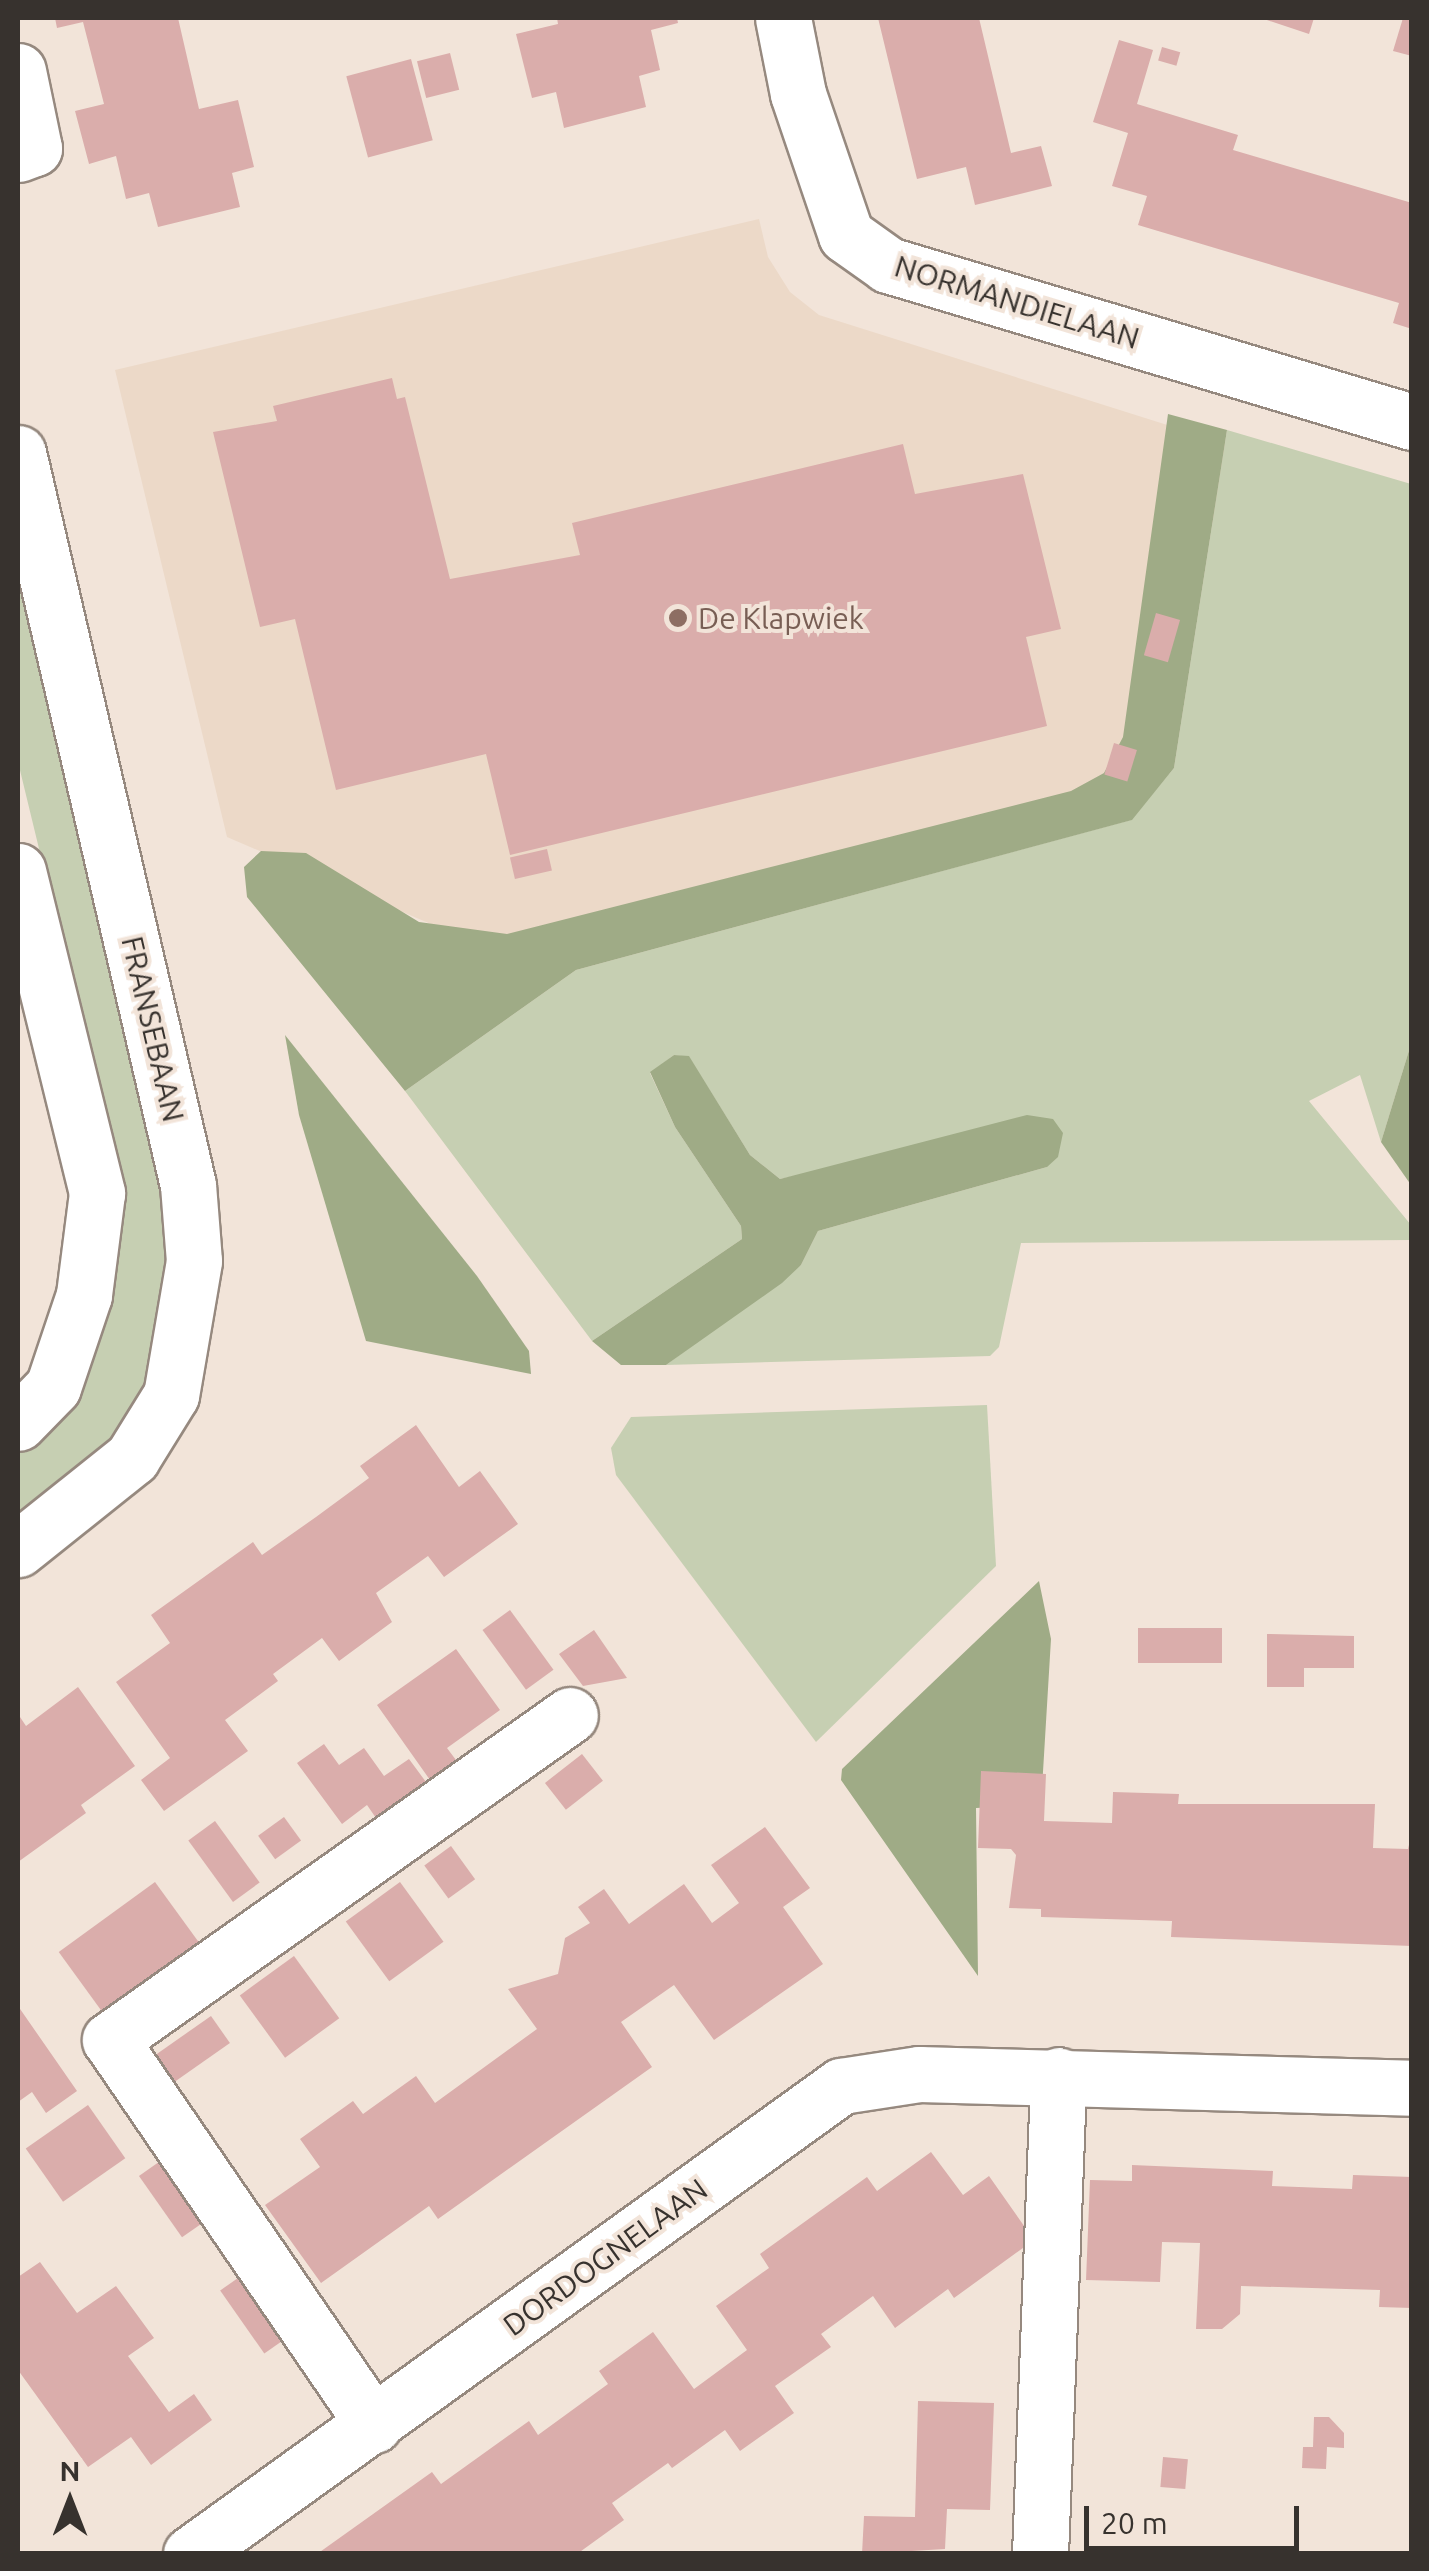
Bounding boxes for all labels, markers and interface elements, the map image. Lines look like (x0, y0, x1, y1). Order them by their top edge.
street label: NORMANDIELAAN (890, 248, 1144, 356)
place label: De Klapwiek (698, 600, 864, 636)
marker: De Klapwiek (667, 607, 689, 629)
street label: FRANSEBAAN (114, 933, 192, 1125)
street label: DORDOGNELAAN (496, 2171, 714, 2343)
north arrow (20, 2451, 120, 2551)
text: N (60, 2455, 80, 2486)
scale bar (1089, 2486, 1304, 2548)
text: 20 m (1101, 2506, 1168, 2540)

